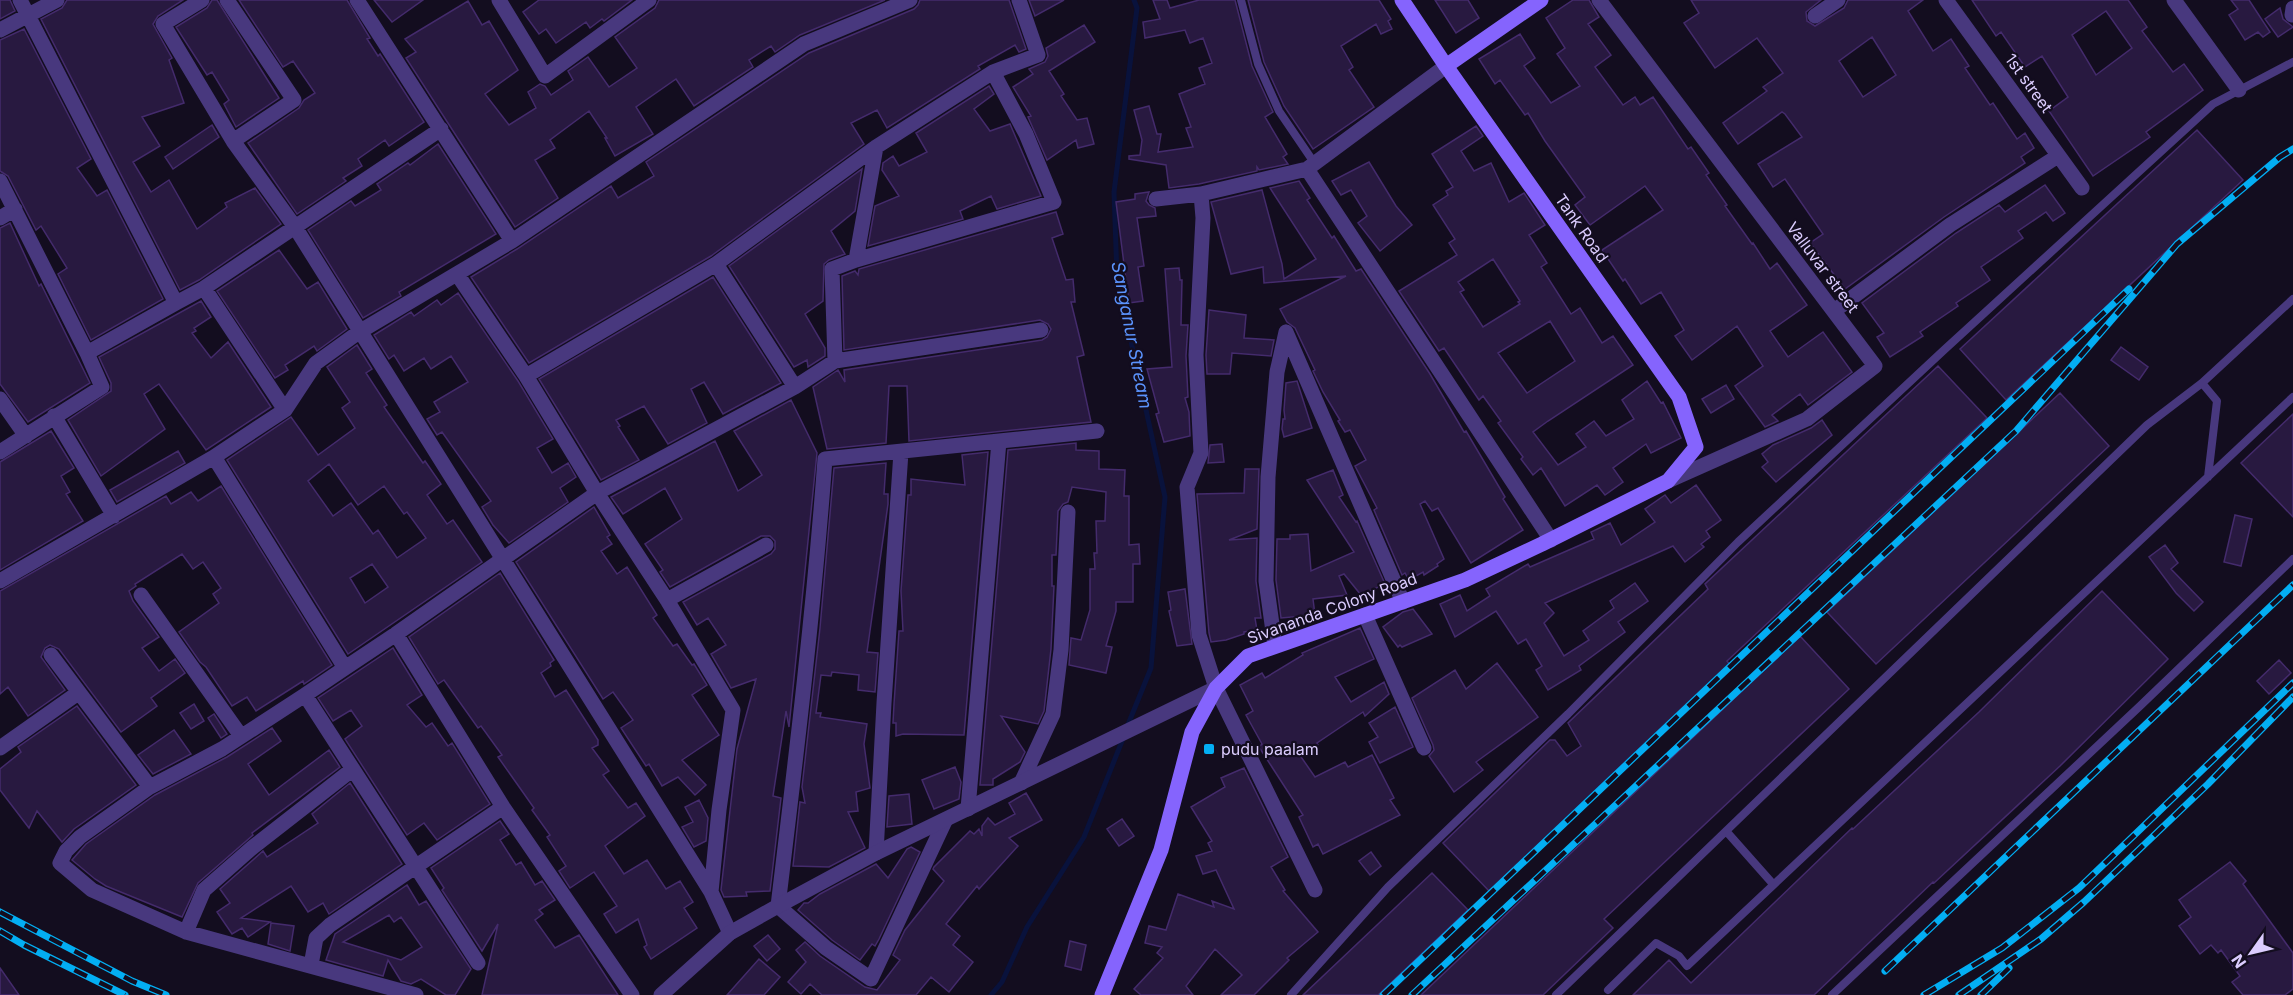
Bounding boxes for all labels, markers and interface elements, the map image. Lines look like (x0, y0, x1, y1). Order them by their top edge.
street label: 1st street (2001, 50, 2057, 116)
street label: Tank Road (1551, 190, 1613, 266)
street label: Valluvar street (1782, 218, 1864, 316)
water label: Sanganur Stream (1107, 260, 1157, 411)
street label: Sivananda Colony Road (1244, 568, 1420, 648)
place label: pudu paalam (1221, 739, 1319, 759)
marker: pudu paalam (1202, 742, 1216, 756)
north arrow (2221, 923, 2281, 983)
text: N (2227, 951, 2250, 972)

